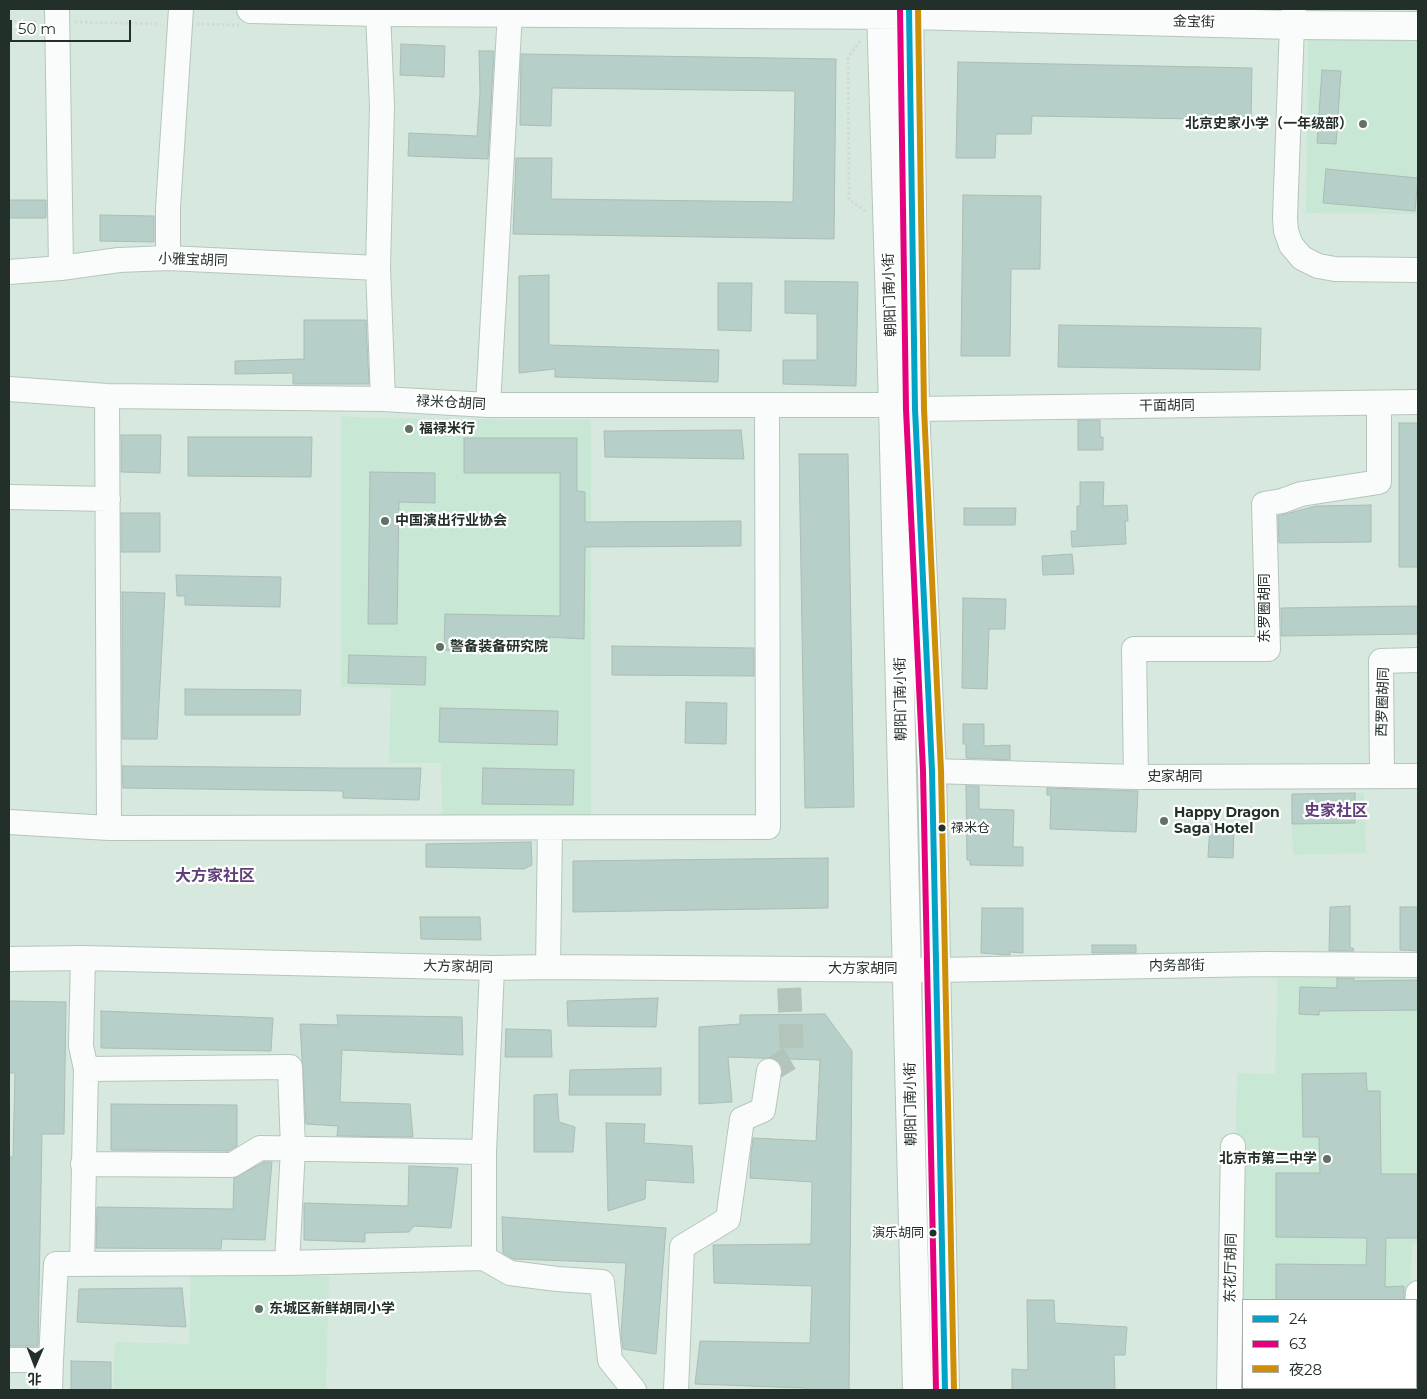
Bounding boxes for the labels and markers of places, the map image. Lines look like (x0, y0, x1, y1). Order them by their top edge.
place label: 北京史家小学（一年级部） (1185, 116, 1353, 132)
marker: 北京史家小学（一年级部） (1357, 118, 1369, 130)
place label: 福禄米行 (419, 421, 475, 437)
marker: 福禄米行 (403, 423, 415, 435)
place label: 中国演出行业协会 (395, 513, 507, 529)
marker: 中国演出行业协会 (379, 515, 391, 527)
place label: 警备装备研究院 (450, 639, 548, 655)
marker: 警备装备研究院 (434, 641, 446, 653)
place label: Happy Dragon Saga Hotel (1174, 805, 1280, 838)
marker: Happy Dragon Saga Hotel (1158, 815, 1170, 827)
place label: 禄米仓 (951, 820, 990, 836)
marker: 禄米仓 (937, 823, 947, 833)
place label: 北京市第二中学 (1219, 1151, 1317, 1167)
marker: 北京市第二中学 (1321, 1153, 1333, 1165)
place label: 演乐胡同 (872, 1225, 924, 1241)
marker: 演乐胡同 (928, 1228, 938, 1238)
place label: 东城区新鲜胡同小学 (269, 1301, 395, 1317)
marker: 东城区新鲜胡同小学 (253, 1303, 265, 1315)

